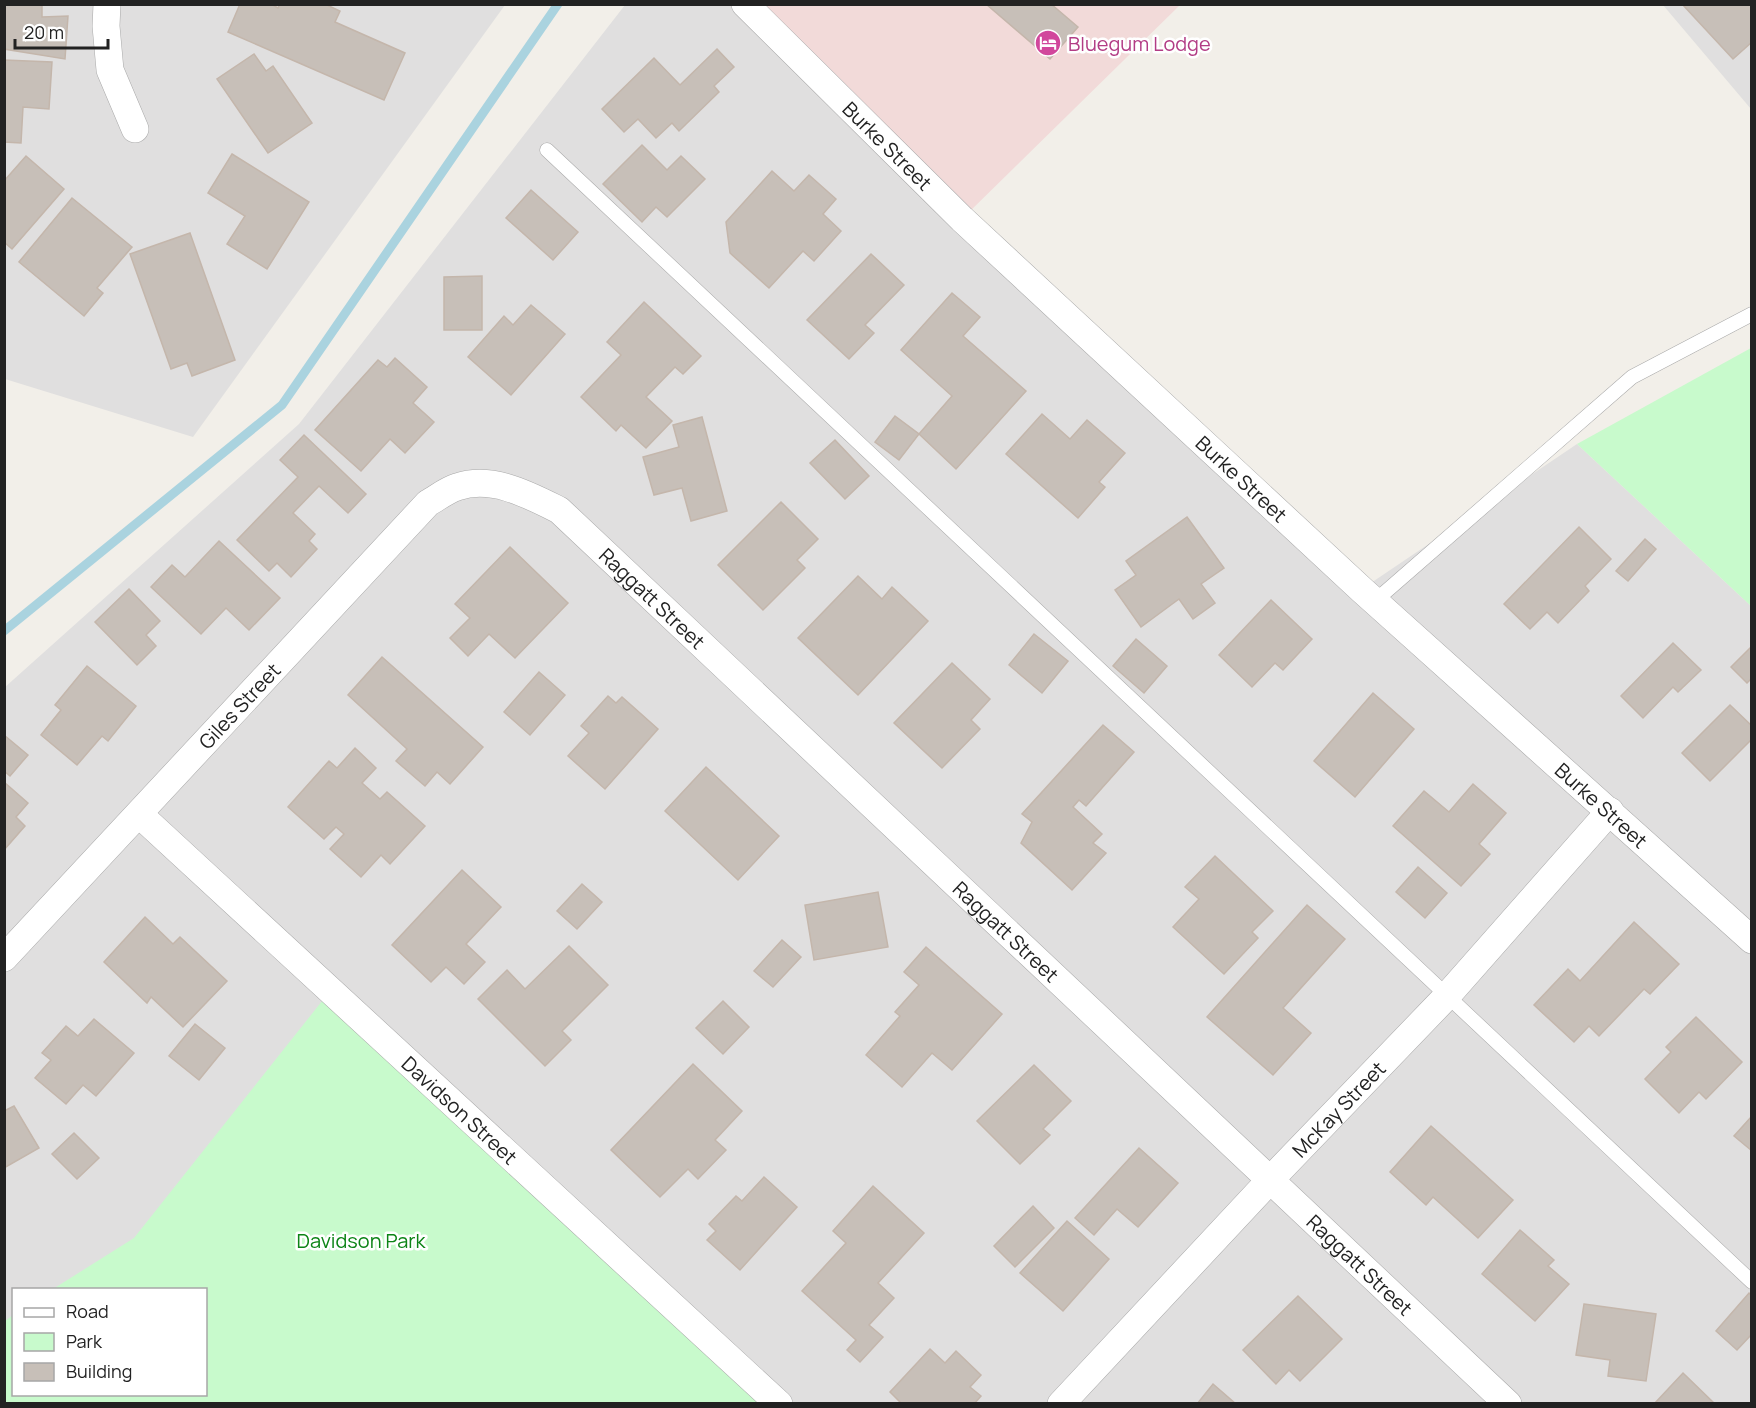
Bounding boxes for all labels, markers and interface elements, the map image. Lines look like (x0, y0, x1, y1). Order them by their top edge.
scale bar (15, 12, 108, 50)
text: 20 m (24, 20, 64, 44)
hotel icon: Bluegum Lodge (1033, 28, 1063, 58)
place label: Bluegum Lodge (1068, 30, 1211, 57)
street label: Burke Street (837, 95, 938, 196)
street label: Burke Street (1190, 429, 1293, 528)
street label: Raggatt Street (594, 542, 711, 655)
street label: Giles Street (192, 657, 286, 754)
street label: Burke Street (1550, 756, 1654, 854)
street label: Raggatt Street (947, 875, 1065, 988)
street label: Davidson Street (396, 1050, 523, 1170)
street label: McKay Street (1286, 1055, 1391, 1163)
street label: Raggatt Street (1301, 1208, 1419, 1321)
park label: Davidson Park (297, 1227, 427, 1254)
legend (12, 1288, 207, 1396)
text: Road (66, 1299, 109, 1323)
text: Park (66, 1329, 103, 1353)
text: Building (66, 1359, 132, 1383)

